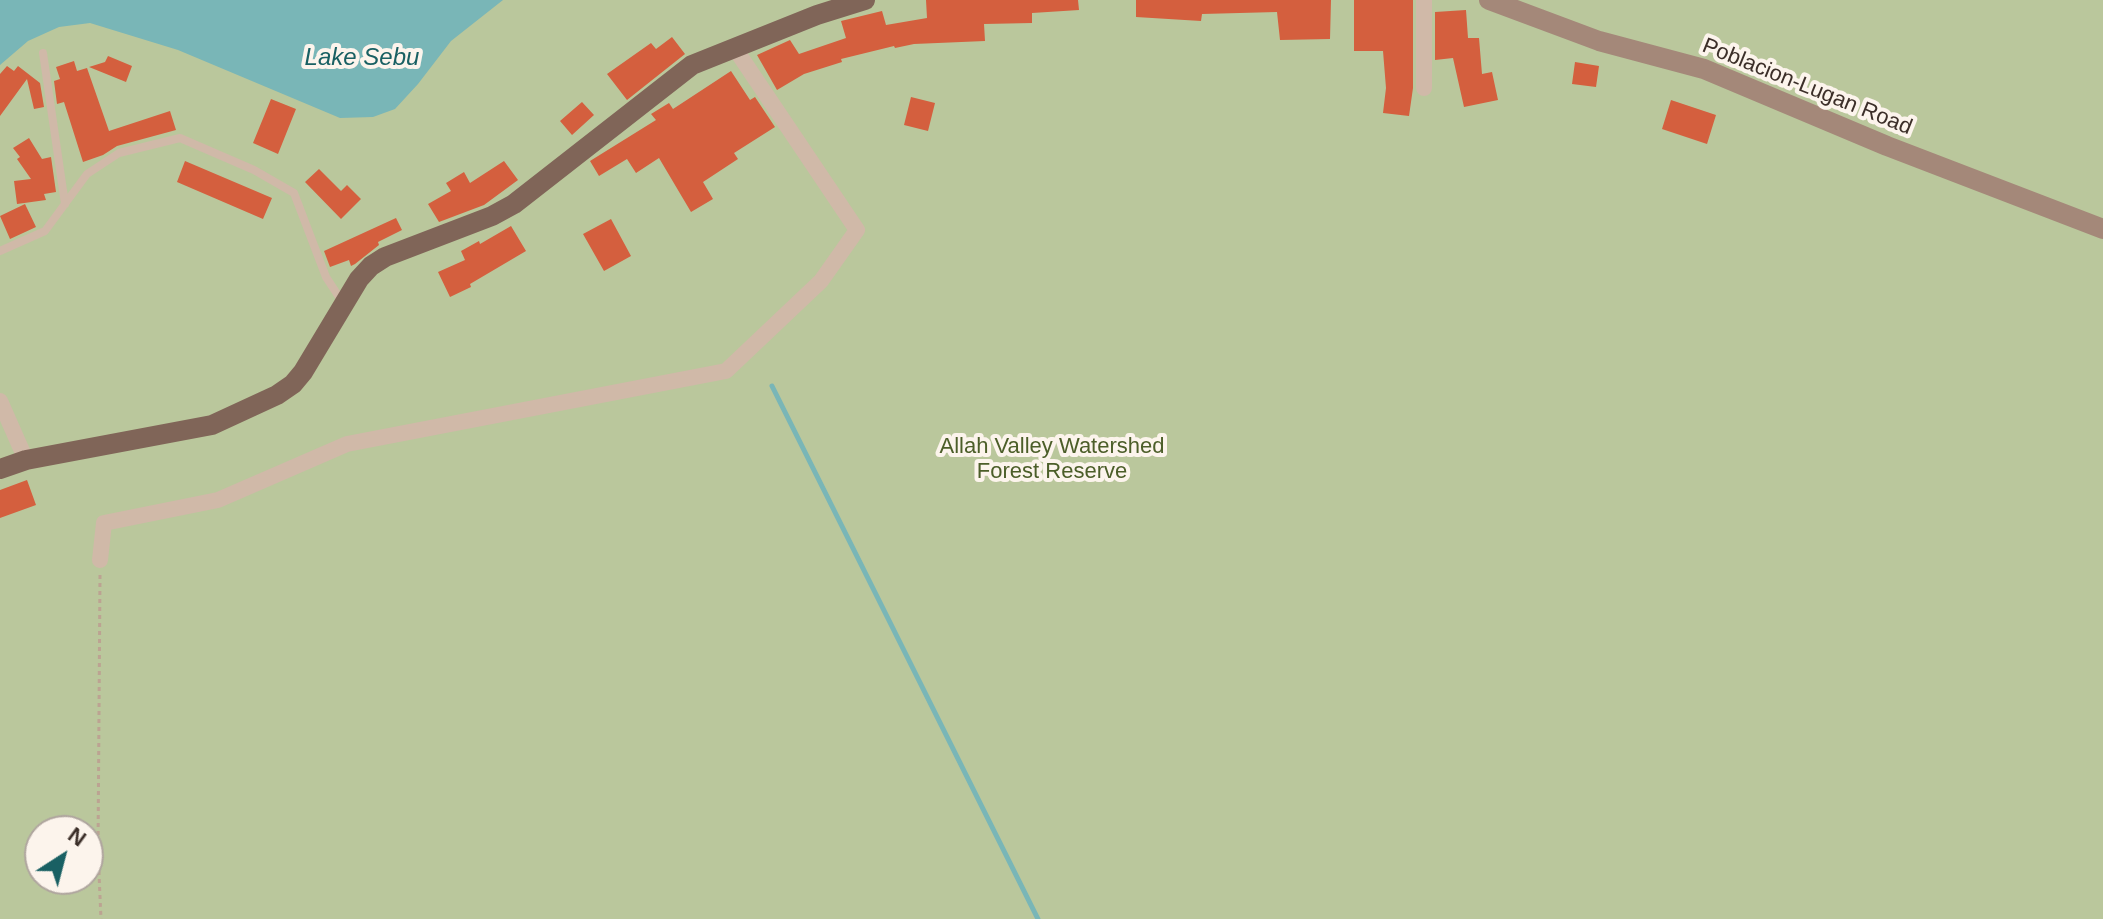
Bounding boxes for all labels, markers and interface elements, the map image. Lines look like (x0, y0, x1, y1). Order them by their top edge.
street label: Poblacion-Lugan Road (1698, 33, 1916, 141)
water label: Lake Sebu (305, 44, 419, 72)
park label: Allah Valley Watershed Forest Reserve (940, 434, 1164, 486)
north arrow (24, 815, 104, 895)
text: N (63, 822, 91, 852)

